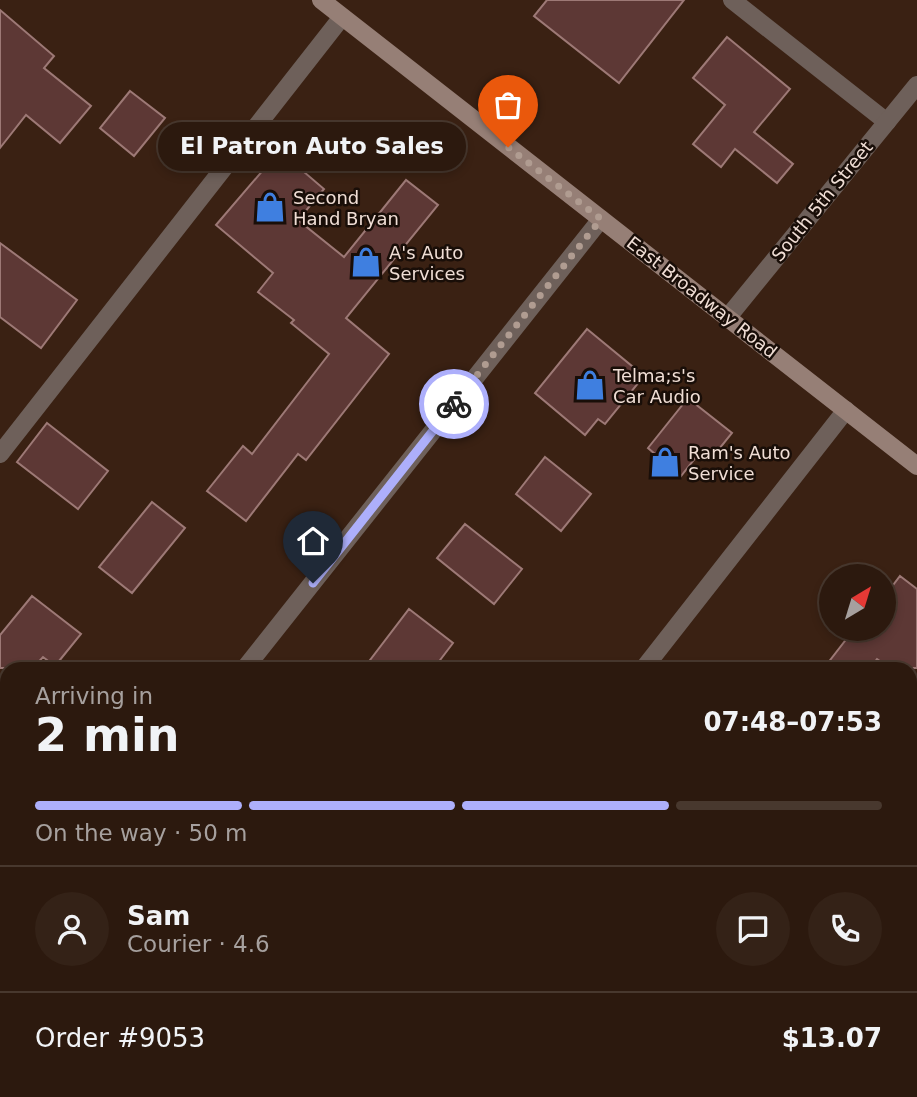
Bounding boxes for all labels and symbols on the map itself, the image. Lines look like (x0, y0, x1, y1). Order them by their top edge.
pin (478, 75, 538, 147)
callout: El Patron Auto Sales (158, 122, 466, 172)
street label: South 5th Street (767, 137, 877, 265)
place label: Second Hand Bryan (293, 187, 399, 229)
shop icon: Second Hand Bryan (253, 190, 287, 224)
street label: East Broadway Road (623, 232, 781, 362)
place label: A's Auto Services (389, 242, 465, 284)
shop icon: A's Auto Services (349, 245, 383, 279)
place label: Telma;s's Car Audio (612, 365, 701, 407)
shop icon: Telma;s's Car Audio (573, 368, 607, 402)
courier (419, 369, 489, 439)
place label: Ram's Auto Service (688, 442, 791, 484)
shop icon: Ram's Auto Service (648, 445, 682, 479)
pin (283, 511, 343, 583)
north arrow (819, 564, 896, 640)

